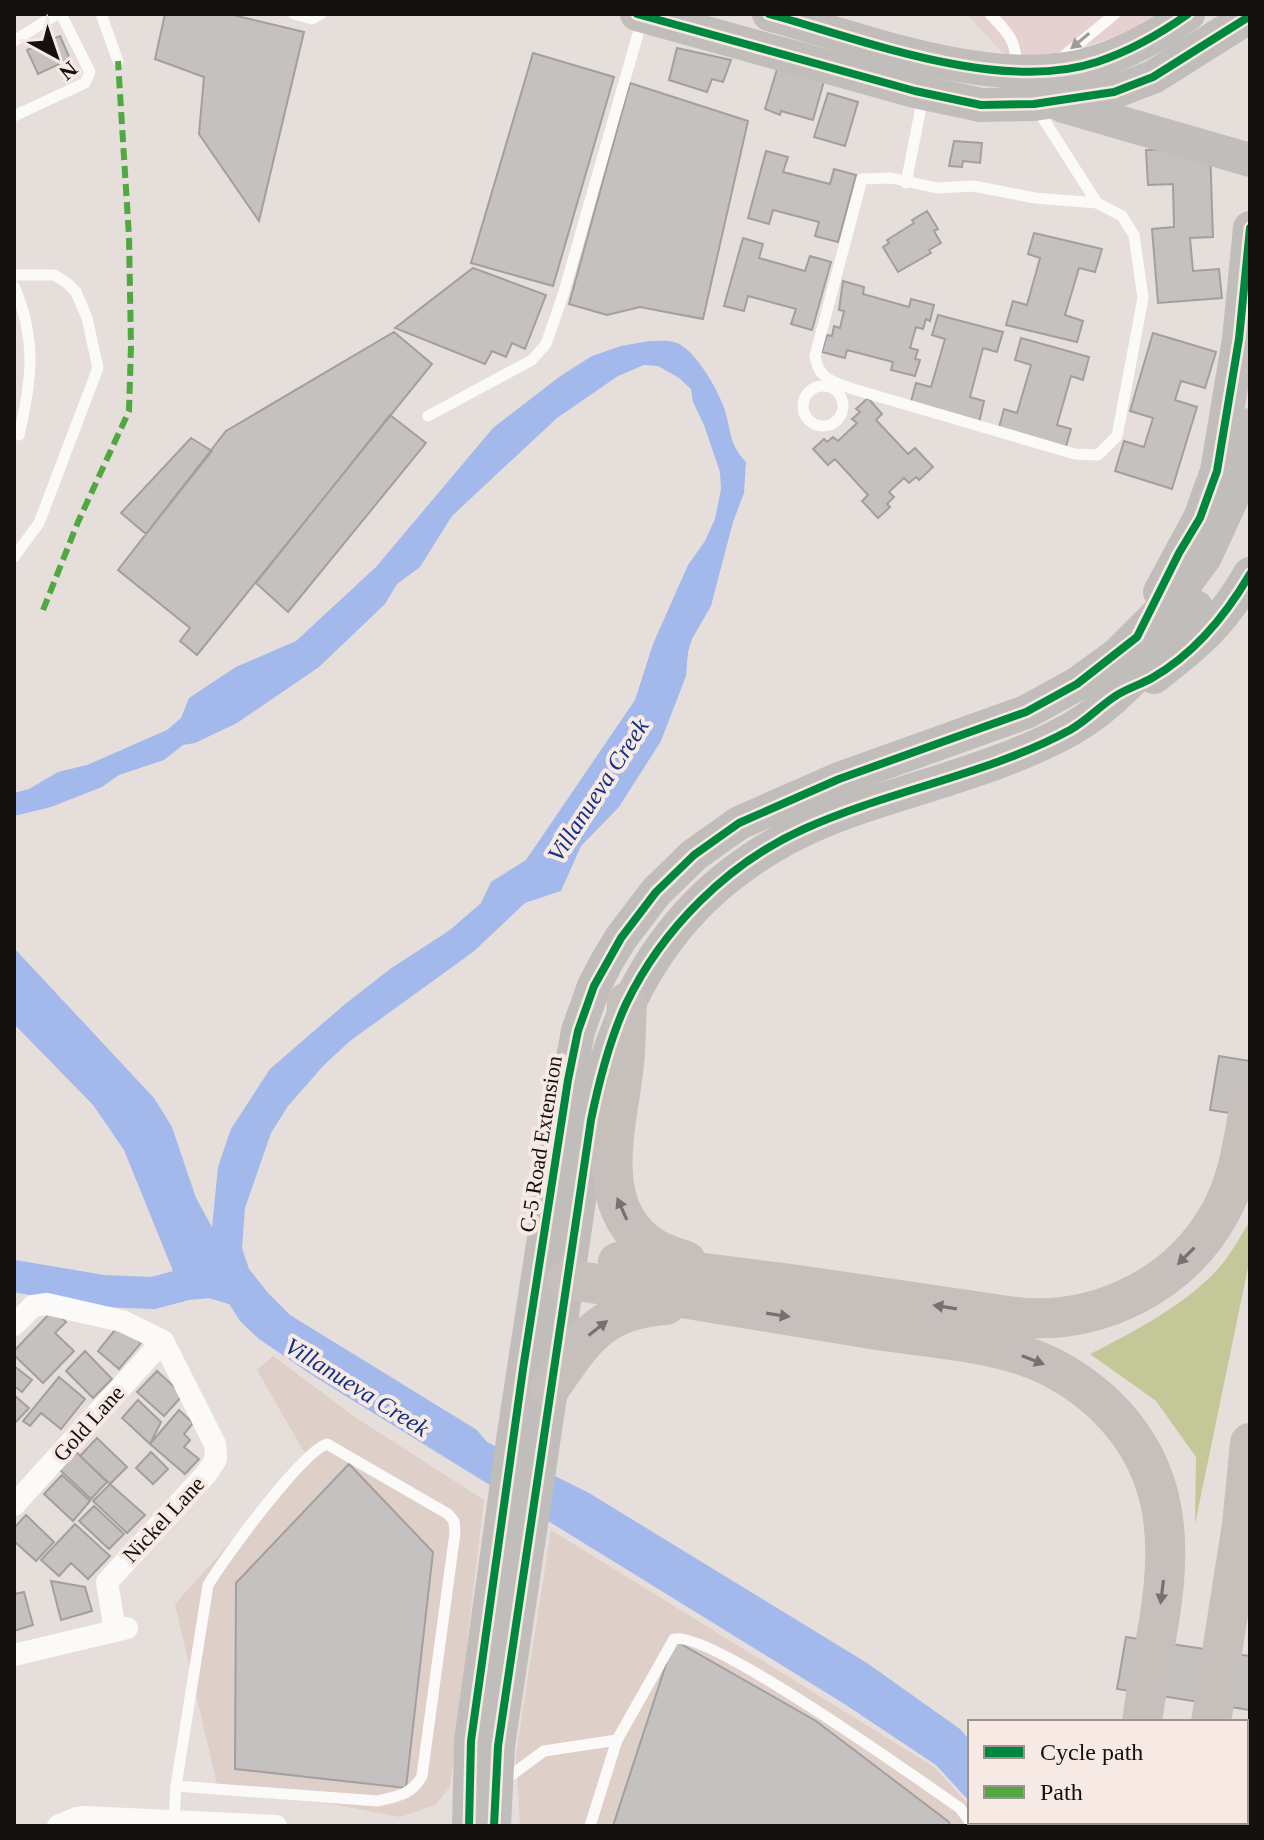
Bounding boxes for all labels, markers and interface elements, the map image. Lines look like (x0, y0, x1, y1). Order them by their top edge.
north arrow (16, 16, 96, 96)
one-way arrow (1070, 32, 1090, 49)
text: N (54, 56, 83, 86)
water label: Villanueva Creek (542, 714, 654, 866)
street label: C-5 Road Extension (514, 1054, 567, 1234)
one-way arrow (616, 1197, 629, 1221)
one-way arrow (1177, 1246, 1196, 1265)
one-way arrow (932, 1300, 957, 1312)
one-way arrow (765, 1309, 790, 1322)
one-way arrow (588, 1320, 608, 1336)
water label: Villanueva Creek (280, 1332, 434, 1442)
one-way arrow (1021, 1354, 1045, 1367)
street label: Gold Lane (48, 1380, 129, 1466)
street label: Nickel Lane (117, 1471, 209, 1567)
one-way arrow (1155, 1580, 1168, 1605)
legend (968, 1720, 1248, 1824)
text: Cycle path (1040, 1739, 1143, 1765)
text: Path (1040, 1779, 1083, 1805)

